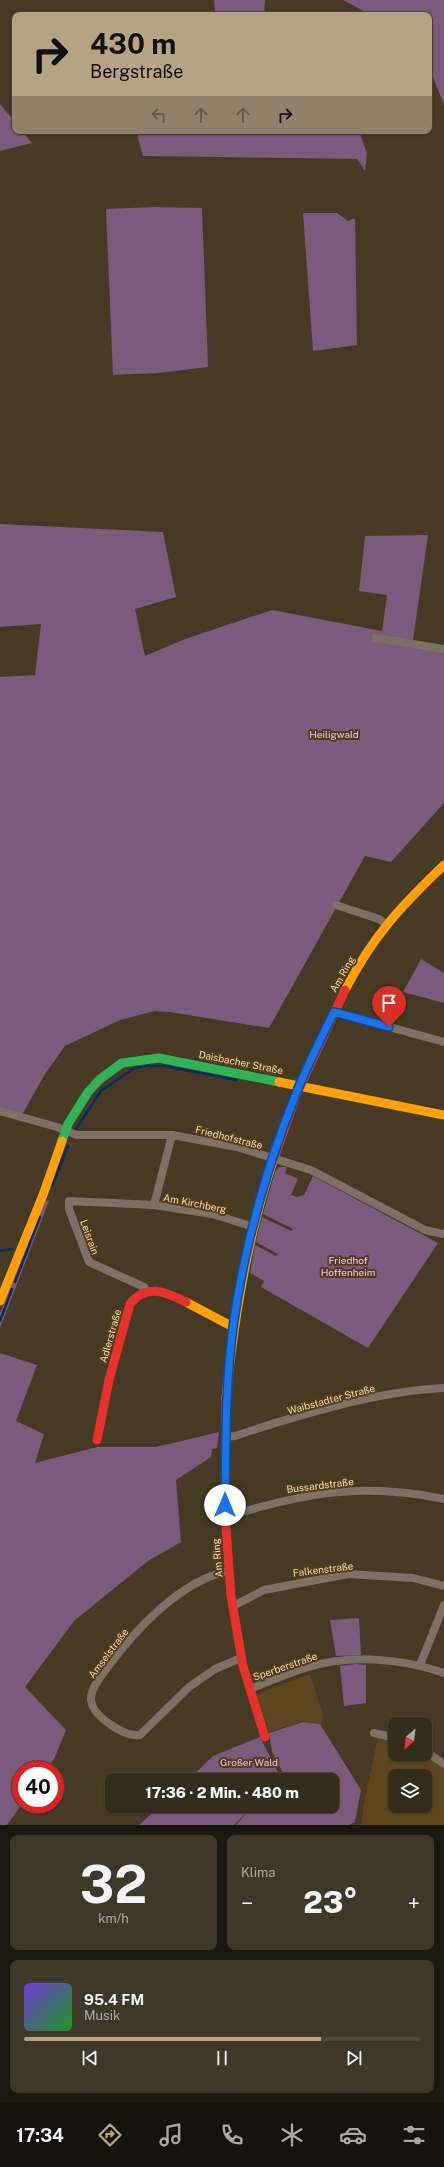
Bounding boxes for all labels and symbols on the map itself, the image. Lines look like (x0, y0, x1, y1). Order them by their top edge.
park label: Heiligwald (309, 728, 359, 740)
street label: Am Ring (327, 954, 357, 994)
pin (372, 986, 406, 1027)
street label: Daisbacher Straße (198, 1048, 285, 1076)
street label: Friedhofstraße (194, 1123, 264, 1151)
street label: Am Kirchberg (162, 1191, 228, 1215)
street label: Leisrain (78, 1218, 102, 1256)
park label: Friedhof Hoffenheim (321, 1254, 375, 1278)
street label: Adlerstraße (97, 1308, 123, 1364)
street label: Waibstadter Straße (286, 1381, 377, 1416)
street label: Bussardstraße (286, 1475, 355, 1495)
position arrow (204, 1484, 246, 1526)
street label: Am Ring (209, 1538, 225, 1578)
street label: Falkenstraße (292, 1559, 354, 1579)
street label: Amselstraße (85, 1626, 131, 1680)
street label: Sperberstraße (251, 1649, 319, 1683)
north arrow (388, 1717, 432, 1761)
park label: Großer Wald (220, 1756, 278, 1768)
speed limit sign: 40 (12, 1761, 64, 1813)

